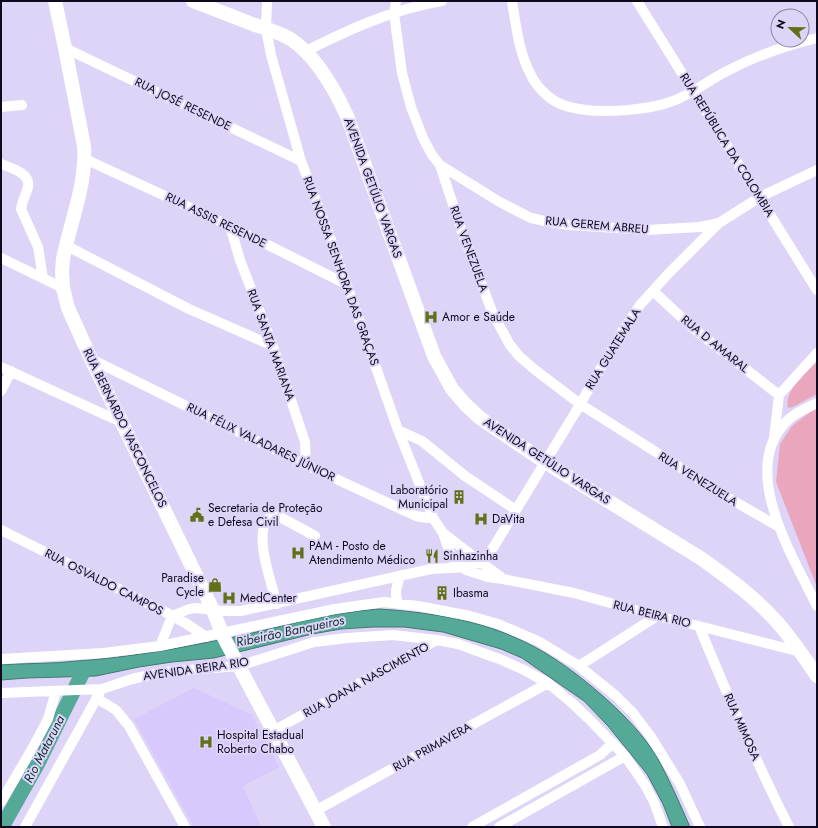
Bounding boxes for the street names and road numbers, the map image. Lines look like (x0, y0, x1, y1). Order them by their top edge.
street label: RUA REPÚBLICA DA COLOMBIA (675, 70, 779, 220)
street label: RUA JOSÉ RESENDE (132, 73, 234, 135)
street label: AVENIDA GETÚLIO VARGAS (339, 115, 407, 261)
street label: RUA NOSSA SENHORA DAS GRAÇAS (298, 174, 384, 369)
street label: RUA ASSIS RESENDE (162, 188, 270, 252)
street label: RUA VENEZUELA (445, 203, 493, 295)
street label: RUA GEREM ABREU (545, 212, 649, 238)
street label: RUA SANTA MARIANA (242, 287, 300, 404)
street label: RUA GUATEMALA (581, 305, 645, 393)
street label: RUA D AMARAL (677, 311, 753, 378)
street label: RUA BERNARDO VASCONCELOS (79, 345, 172, 511)
street label: RUA FÉLIX VALADARES JÚNIOR (184, 398, 339, 486)
street label: AVENIDA GETÚLIO VARGAS (480, 413, 614, 509)
street label: RUA VENEZUELA (655, 447, 741, 511)
street label: RUA OSVALDO CAMPOS (41, 544, 167, 620)
street label: RUA BEIRA RIO (611, 596, 693, 632)
street label: RUA JOANA NASCIMENTO (300, 638, 432, 722)
street label: AVENIDA BEIRA RIO (142, 653, 250, 685)
street label: RUA MIMOSA (719, 690, 765, 764)
street label: RUA PRIMAVERA (389, 718, 475, 776)

